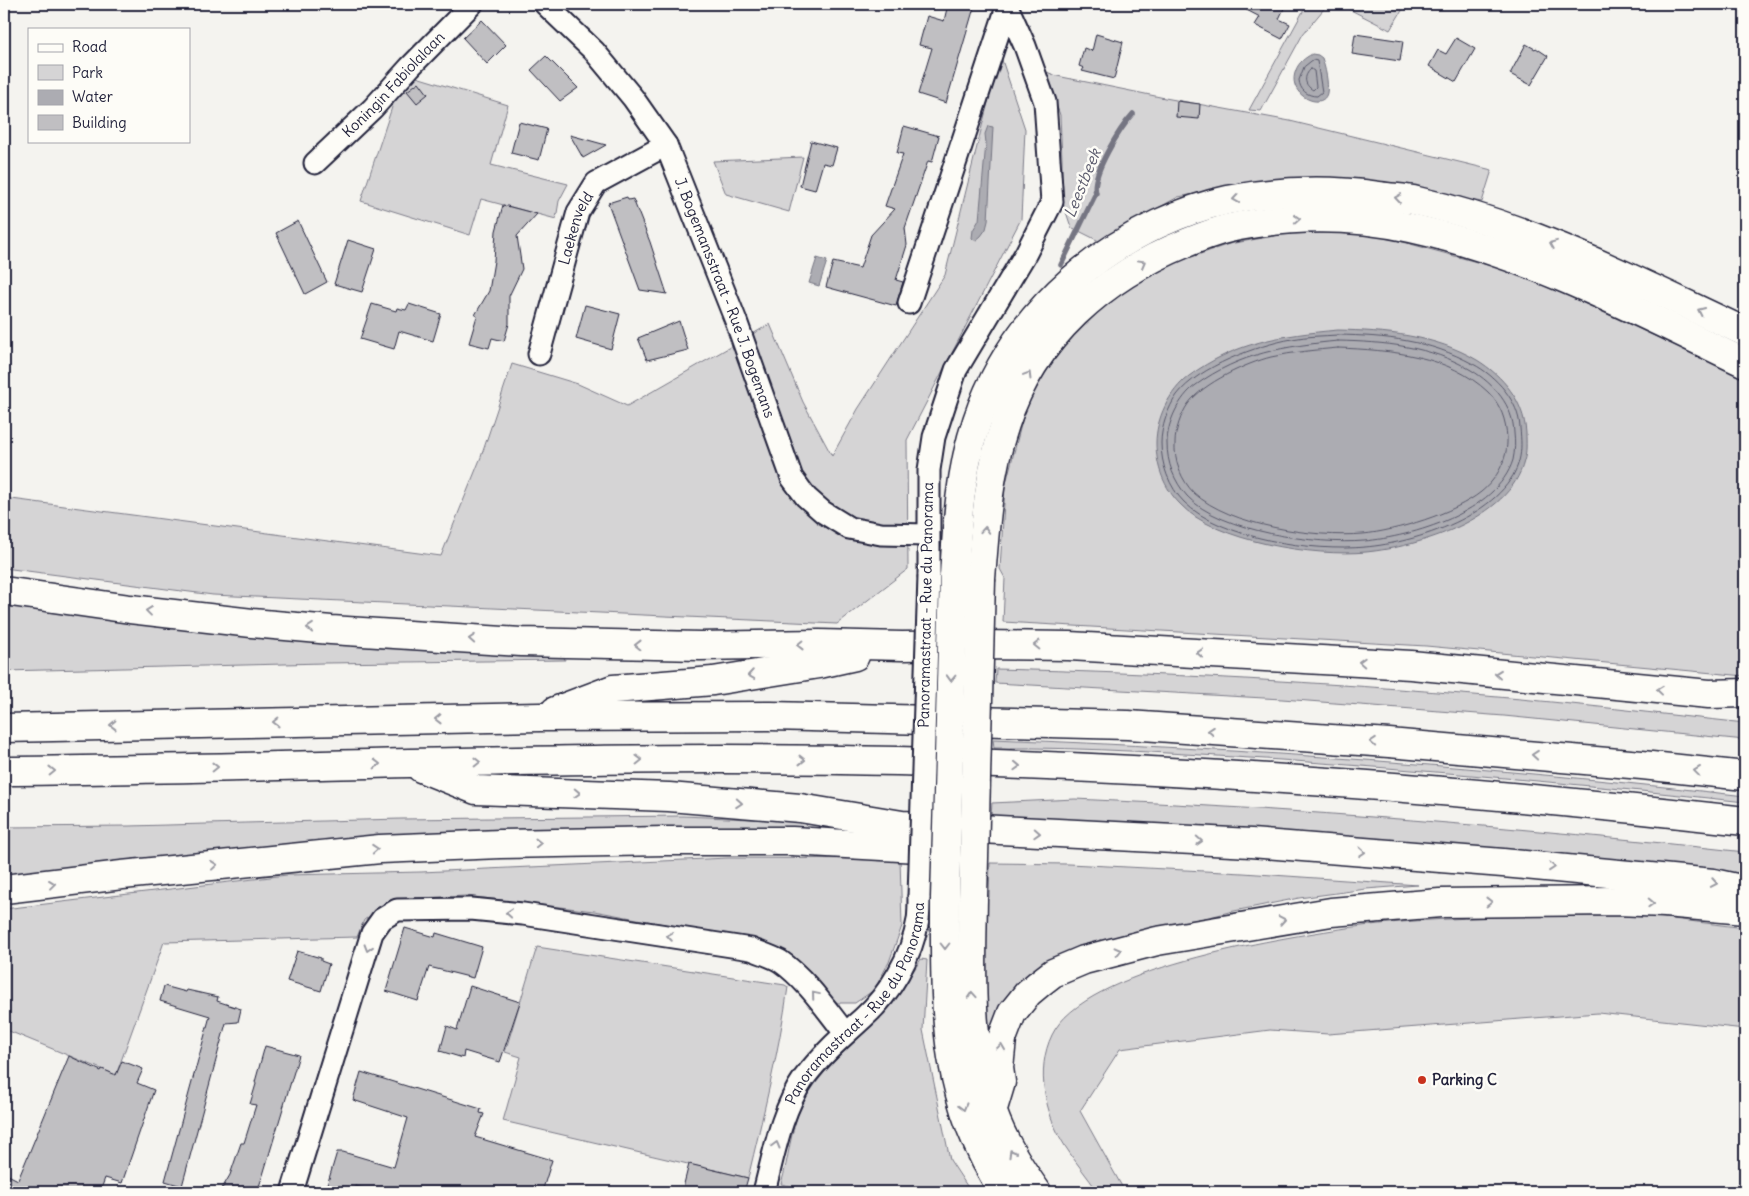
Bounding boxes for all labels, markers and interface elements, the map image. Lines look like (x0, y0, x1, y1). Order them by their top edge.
street label: Koningin Fabiolalaan (338, 27, 449, 141)
legend (28, 28, 190, 142)
text: Road (72, 37, 107, 56)
text: Park (72, 63, 103, 82)
text: Water (72, 87, 113, 106)
text: Building (72, 113, 127, 132)
water label: Leestbeek (1059, 144, 1106, 220)
street label: J. Bogemansstraat - Rue J. Bogemans (671, 174, 780, 420)
street label: Laekenveld (554, 188, 597, 267)
one-way arrow (1232, 193, 1240, 204)
one-way arrow (1393, 193, 1401, 204)
one-way arrow (1293, 214, 1301, 225)
one-way arrow (1549, 240, 1558, 250)
one-way arrow (1137, 259, 1146, 269)
one-way arrow (1697, 307, 1706, 317)
one-way arrow (1022, 372, 1032, 381)
street label: Panoramastraat - Rue du Panorama (914, 482, 937, 728)
one-way arrow (979, 526, 990, 534)
one-way arrow (144, 606, 152, 617)
one-way arrow (306, 623, 314, 634)
one-way arrow (468, 634, 476, 645)
one-way arrow (634, 640, 642, 650)
one-way arrow (796, 640, 804, 650)
one-way arrow (1033, 640, 1041, 650)
one-way arrow (1195, 648, 1203, 659)
one-way arrow (1358, 657, 1366, 668)
one-way arrow (746, 669, 755, 679)
one-way arrow (1494, 669, 1502, 680)
one-way arrow (946, 675, 956, 683)
one-way arrow (1656, 685, 1664, 696)
one-way arrow (434, 714, 442, 724)
one-way arrow (272, 717, 280, 727)
one-way arrow (109, 720, 117, 731)
one-way arrow (1207, 725, 1215, 736)
one-way arrow (1369, 737, 1377, 748)
one-way arrow (1531, 750, 1539, 761)
one-way arrow (636, 754, 644, 765)
one-way arrow (798, 755, 806, 765)
one-way arrow (474, 757, 481, 767)
one-way arrow (374, 759, 382, 769)
one-way arrow (1014, 761, 1021, 771)
one-way arrow (211, 762, 219, 773)
one-way arrow (49, 766, 57, 776)
one-way arrow (1693, 766, 1701, 777)
one-way arrow (573, 788, 581, 799)
one-way arrow (735, 797, 743, 808)
one-way arrow (1033, 827, 1041, 838)
one-way arrow (1196, 835, 1204, 846)
one-way arrow (534, 838, 542, 848)
one-way arrow (372, 844, 380, 855)
one-way arrow (1358, 846, 1366, 857)
one-way arrow (210, 860, 218, 871)
one-way arrow (1548, 862, 1556, 873)
one-way arrow (1709, 878, 1718, 888)
one-way arrow (48, 879, 56, 890)
one-way arrow (1486, 897, 1493, 907)
one-way arrow (1648, 897, 1656, 908)
street label: Panoramastraat - Rue du Panorama (781, 902, 928, 1108)
one-way arrow (505, 908, 513, 919)
one-way arrow (1278, 916, 1286, 926)
one-way arrow (665, 931, 673, 942)
one-way arrow (363, 943, 373, 951)
one-way arrow (940, 943, 950, 951)
one-way arrow (1113, 946, 1122, 957)
one-way arrow (967, 991, 978, 999)
one-way arrow (811, 992, 820, 1001)
one-way arrow (995, 1043, 1005, 1051)
place label: Parking C (1432, 1070, 1497, 1090)
marker: Parking C (1416, 1074, 1428, 1086)
one-way arrow (957, 1103, 968, 1112)
one-way arrow (771, 1142, 781, 1150)
one-way arrow (1008, 1150, 1018, 1159)

